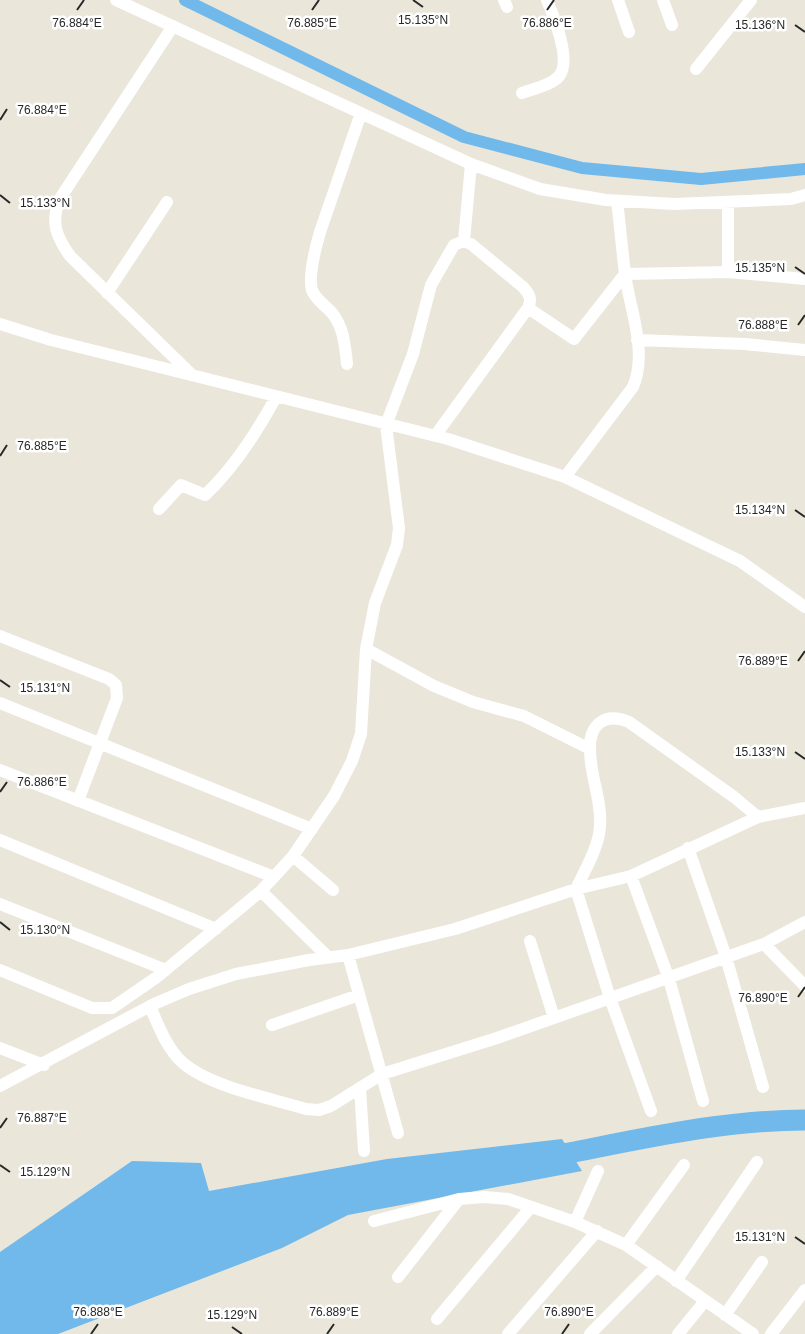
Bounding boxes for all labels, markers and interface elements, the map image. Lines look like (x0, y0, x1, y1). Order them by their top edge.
text: 15.135°N (398, 13, 448, 27)
text: 76.884°E (52, 16, 102, 30)
text: 76.885°E (287, 16, 337, 30)
text: 76.886°E (522, 16, 572, 30)
text: 15.136°N (735, 18, 785, 32)
text: 76.884°E (17, 103, 67, 117)
text: 15.133°N (20, 196, 70, 210)
text: 15.135°N (735, 261, 785, 275)
text: 76.888°E (738, 318, 788, 332)
text: 76.885°E (17, 439, 67, 453)
text: 15.134°N (735, 503, 785, 517)
text: 76.889°E (738, 654, 788, 668)
text: 15.131°N (20, 681, 70, 695)
text: 15.133°N (735, 745, 785, 759)
text: 76.886°E (17, 775, 67, 789)
text: 15.130°N (20, 923, 70, 937)
text: 76.890°E (738, 991, 788, 1005)
text: 76.887°E (17, 1111, 67, 1125)
text: 15.129°N (20, 1165, 70, 1179)
text: 15.131°N (735, 1230, 785, 1244)
text: 76.888°E (73, 1305, 123, 1319)
text: 76.889°E (309, 1305, 359, 1319)
text: 76.890°E (544, 1305, 594, 1319)
text: 15.129°N (207, 1308, 257, 1322)

